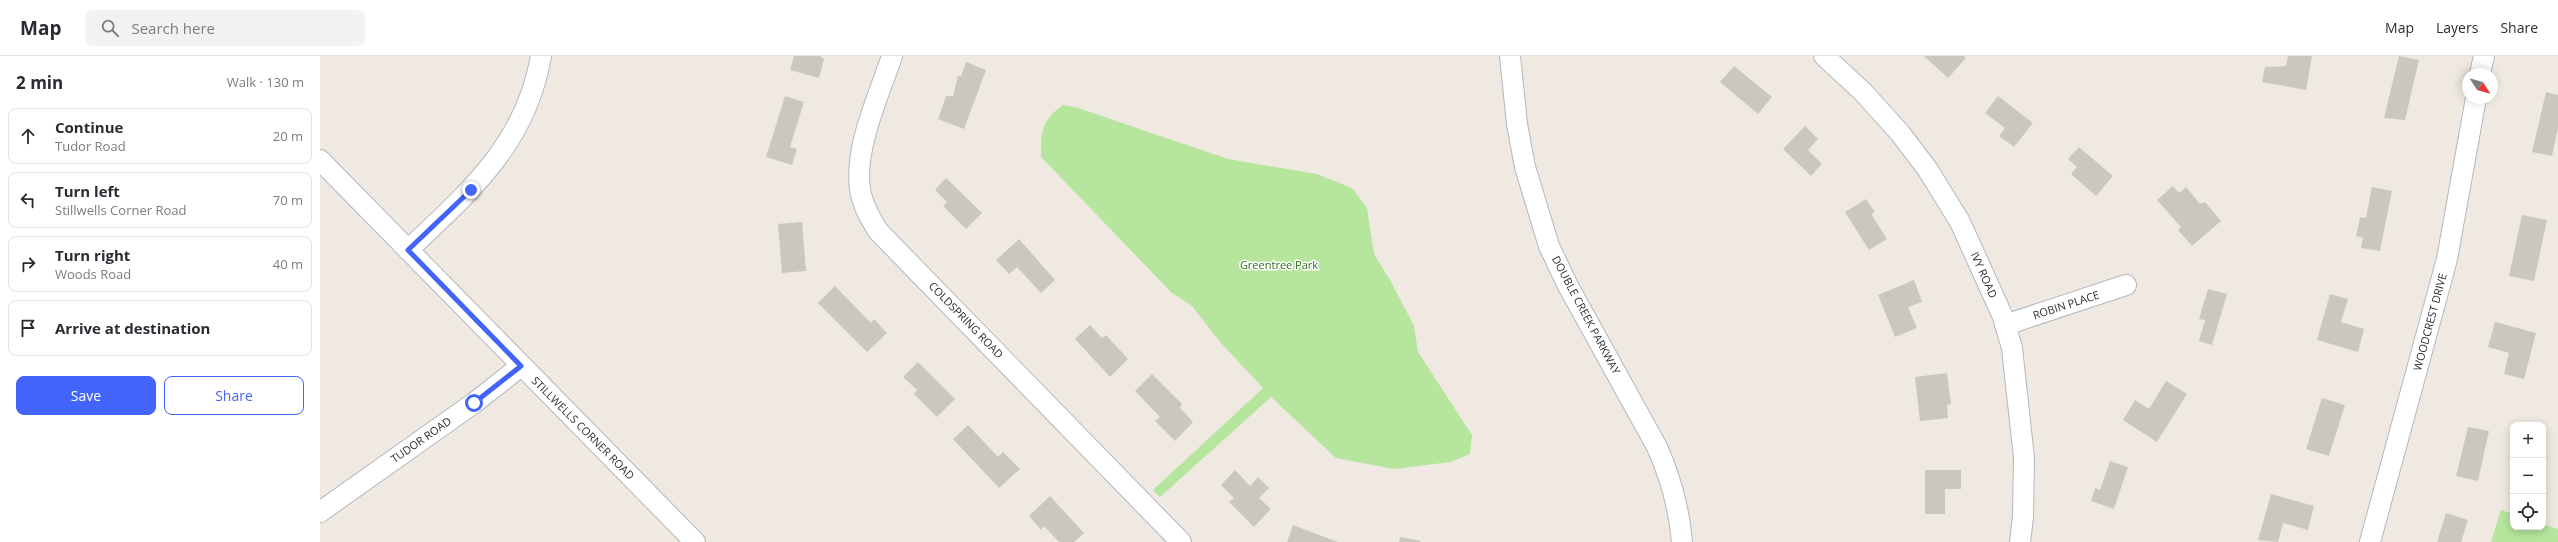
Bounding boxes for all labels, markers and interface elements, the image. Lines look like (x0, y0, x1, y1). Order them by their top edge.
search box (85, 10, 365, 46)
text: Map (20, 15, 61, 41)
icon: search (99, 17, 121, 39)
text: Search here (131, 18, 215, 38)
text: Map (2385, 18, 2414, 37)
text: Layers (2436, 18, 2478, 37)
text: Share (2500, 18, 2538, 37)
north arrow (2462, 68, 2498, 104)
text: 2 min (16, 71, 63, 94)
text: Walk · 130 m (227, 73, 304, 91)
text: Continue (55, 117, 123, 137)
icon: ahead (17, 125, 39, 147)
text: 20 m (273, 127, 303, 145)
text: Tudor Road (55, 137, 126, 155)
text: Turn left (55, 181, 120, 201)
route end (462, 181, 480, 199)
icon: left (17, 189, 39, 211)
text: 70 m (273, 191, 303, 209)
text: Stillwells Corner Road (55, 201, 186, 219)
text: Turn right (55, 245, 130, 265)
street label: IVY ROAD (1968, 249, 2001, 300)
icon: right (17, 253, 39, 275)
street label: DOUBLE CREEK PARKWAY (1549, 253, 1625, 377)
text: 40 m (273, 255, 303, 273)
park label: Greentree Park (1240, 257, 1318, 272)
text: Woods Road (55, 265, 131, 283)
street label: WOODCREST DRIVE (2409, 271, 2450, 372)
street label: COLDSPRING ROAD (926, 278, 1007, 361)
street label: ROBIN PLACE (2031, 287, 2101, 322)
icon: arrive (17, 317, 39, 339)
text: Arrive at destination (55, 318, 210, 338)
street label: STILLWELLS CORNER ROAD (529, 373, 638, 482)
button: Save (16, 376, 156, 415)
button: Share (164, 376, 304, 415)
route start (465, 394, 483, 412)
street label: TUDOR ROAD (388, 413, 454, 466)
map controls (2510, 422, 2546, 530)
button: + (2510, 422, 2546, 458)
button: − (2510, 458, 2546, 494)
button: locate (2510, 494, 2546, 530)

